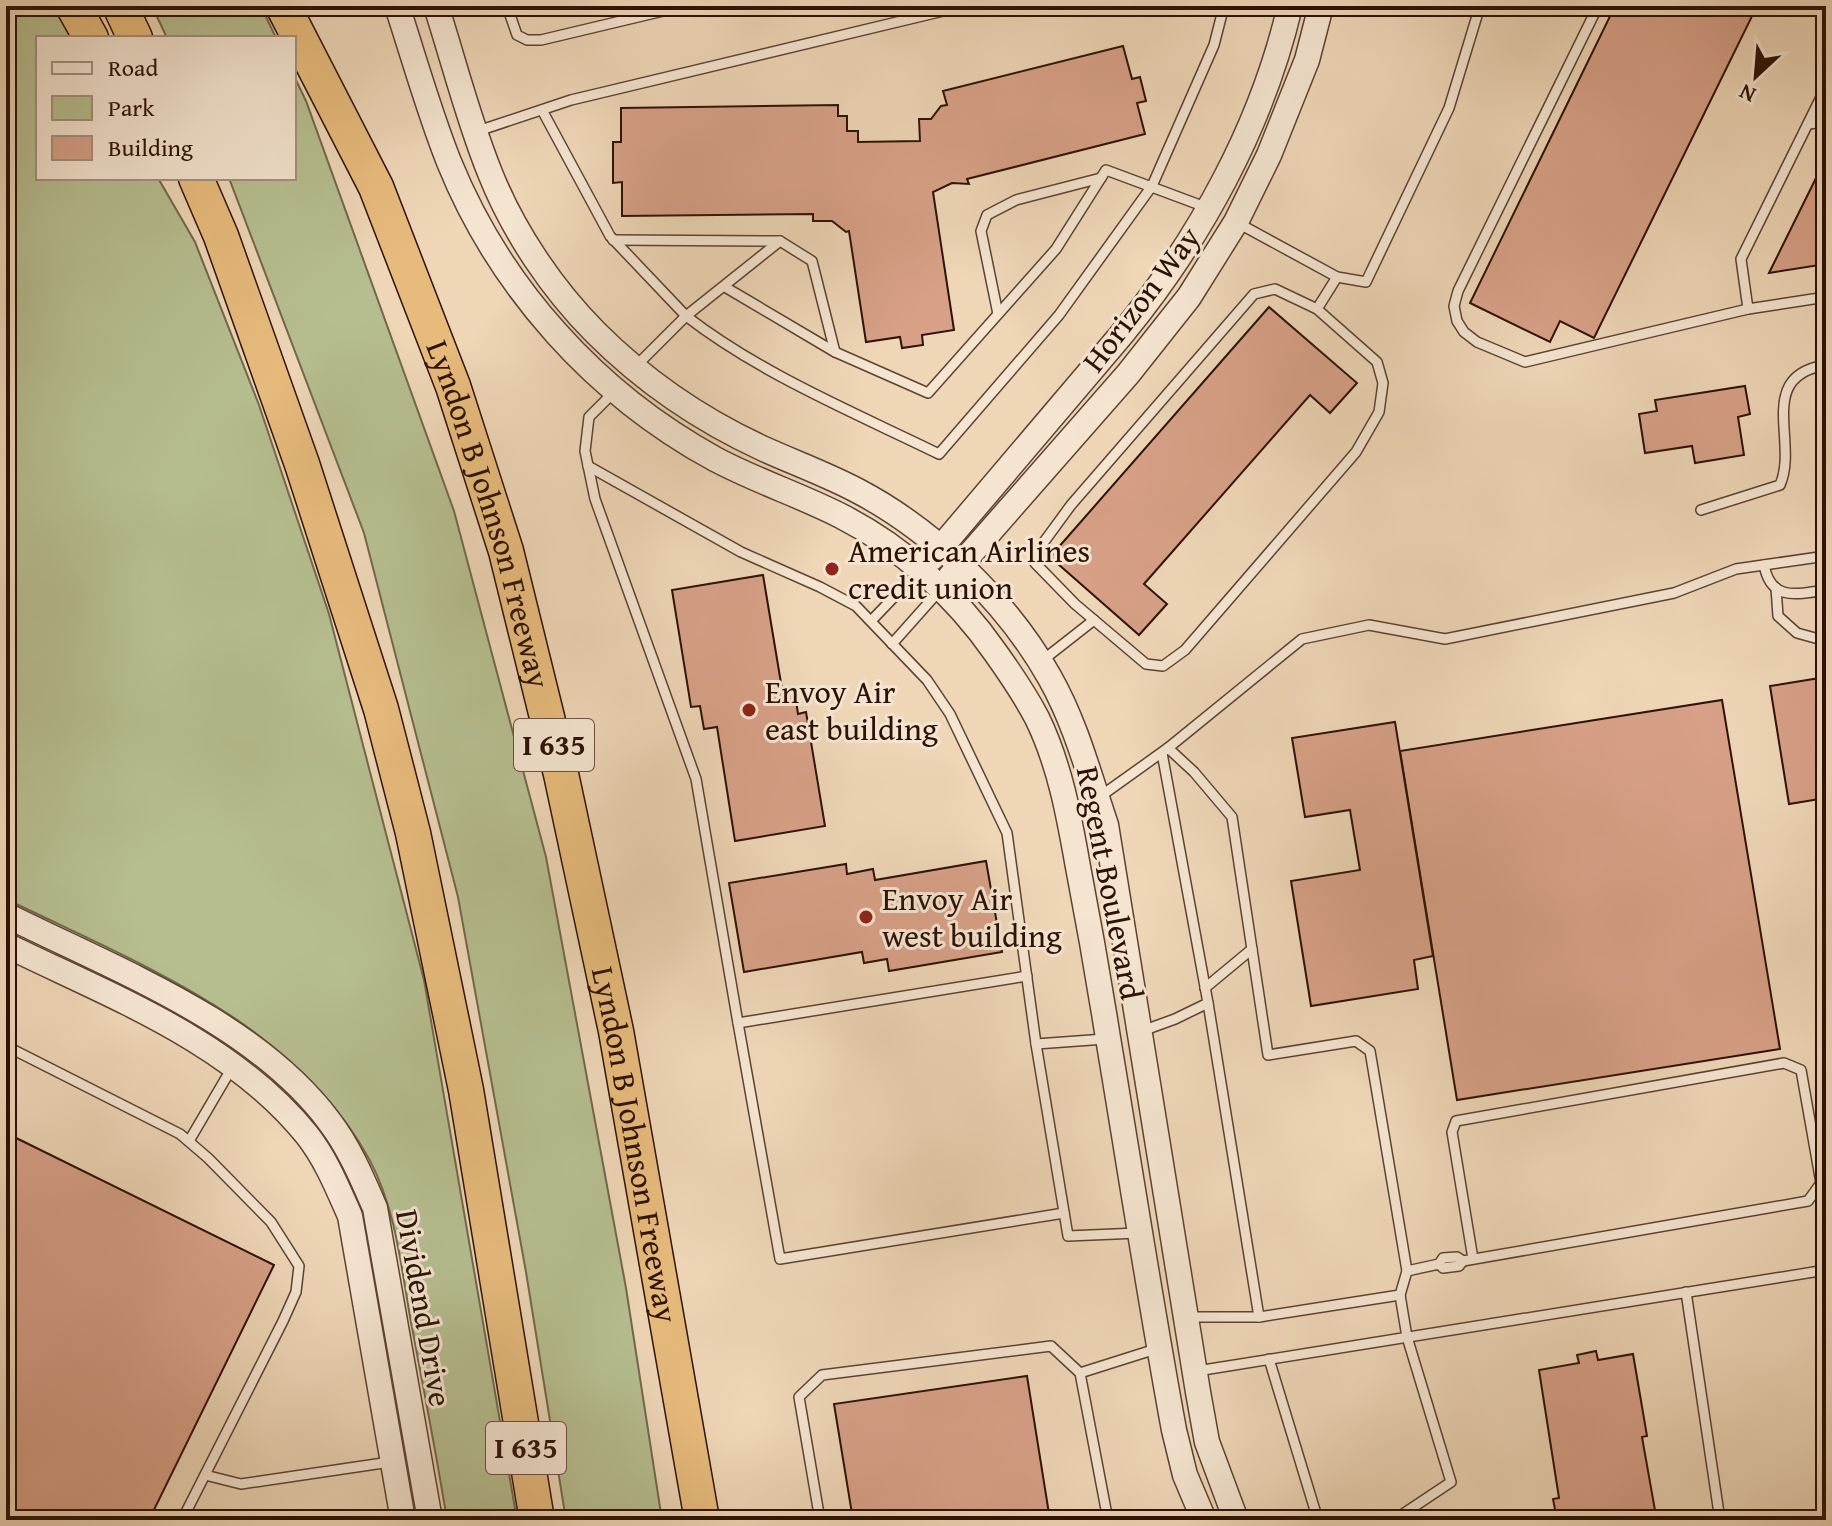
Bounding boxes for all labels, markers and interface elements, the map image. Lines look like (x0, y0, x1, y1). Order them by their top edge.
legend (36, 36, 296, 180)
north arrow (1716, 36, 1796, 116)
text: Road (108, 50, 158, 85)
text: N (1733, 76, 1761, 112)
text: Park (108, 90, 155, 125)
text: Building (108, 130, 193, 165)
street label: Horizon Way (1070, 216, 1211, 382)
street label: Lyndon B Johnson Freeway (414, 333, 563, 693)
place label: American Airlines credit union (848, 527, 1090, 611)
marker: American Airlines credit union (823, 560, 841, 578)
place label: Envoy Air east building (765, 668, 938, 752)
marker: Envoy Air east building (740, 701, 758, 719)
road number: I 635 (514, 719, 594, 771)
street label: Regent Boulevard (1065, 762, 1156, 1004)
place label: Envoy Air west building (882, 875, 1062, 959)
marker: Envoy Air west building (857, 908, 875, 926)
street label: Lyndon B Johnson Freeway (580, 962, 691, 1326)
street label: Dividend Drive (384, 1206, 465, 1410)
road number: I 635 (486, 1422, 566, 1474)

